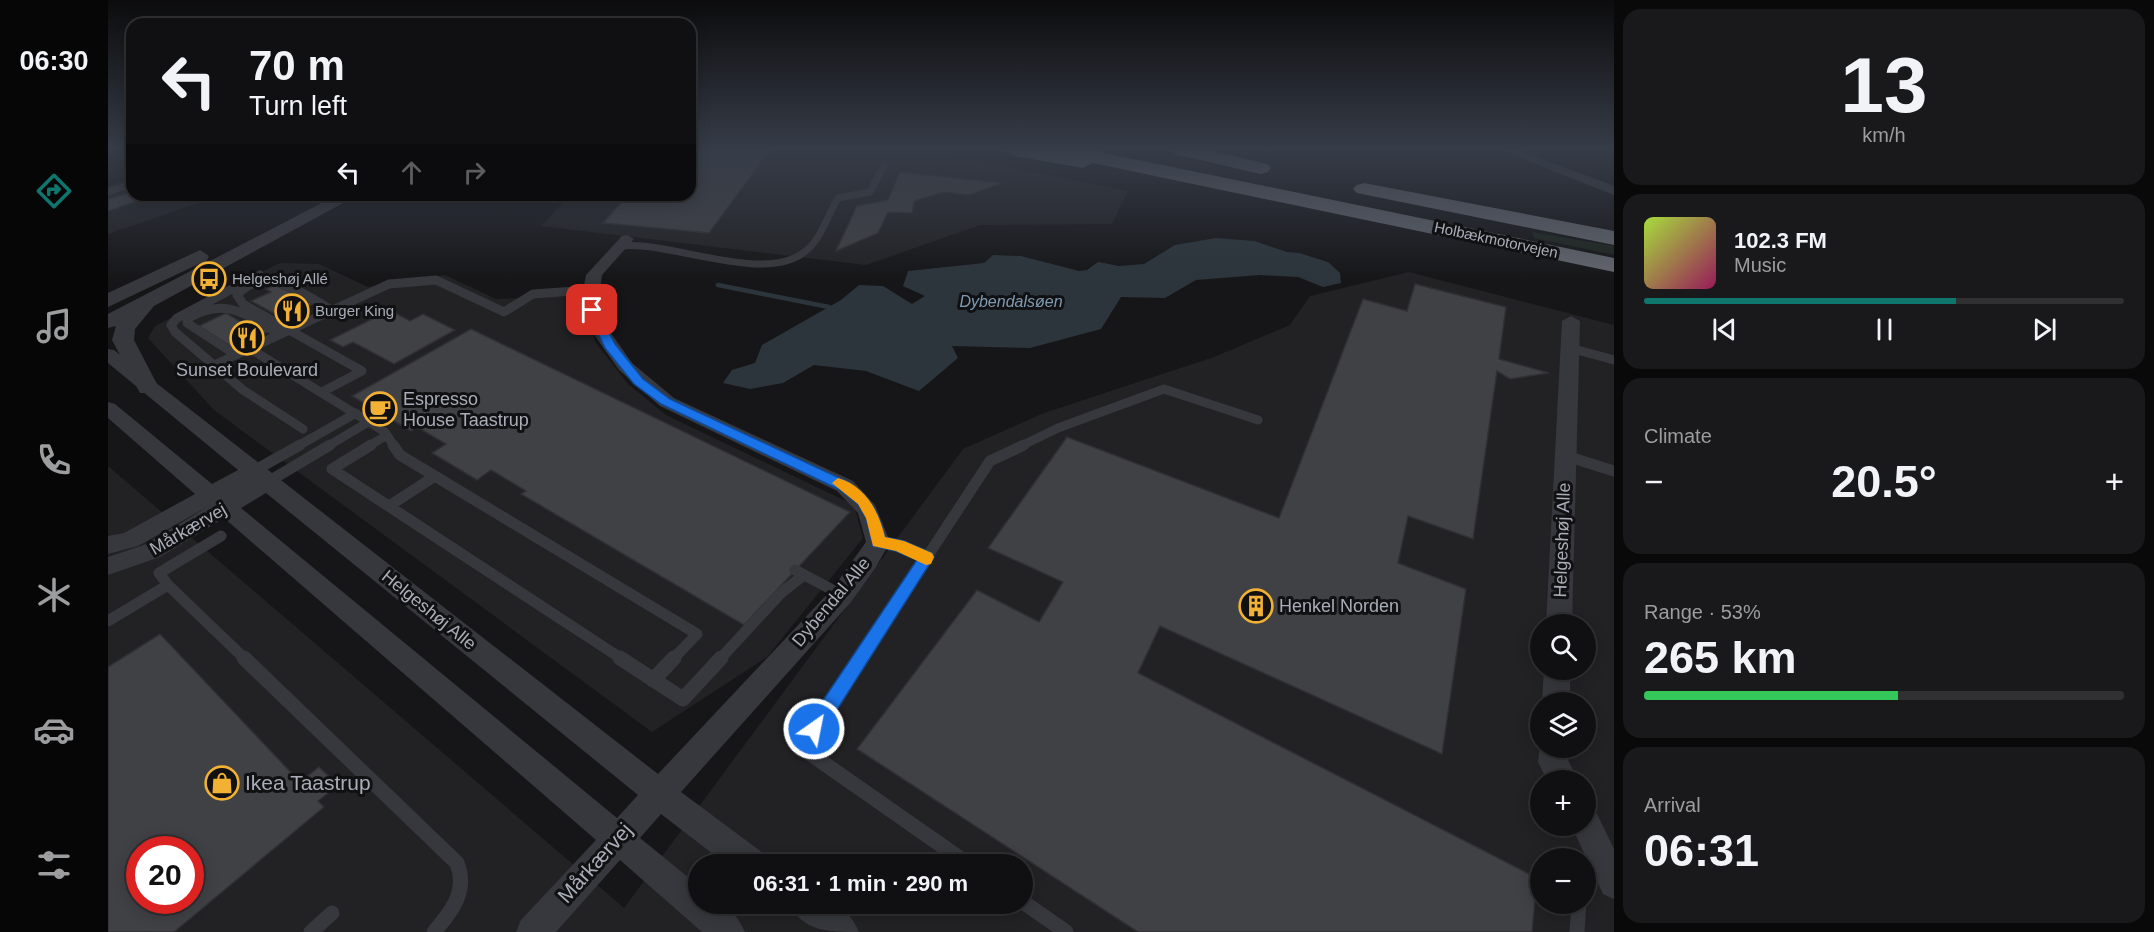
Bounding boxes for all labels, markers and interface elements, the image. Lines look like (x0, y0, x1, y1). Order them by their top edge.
text: 13 (1841, 41, 1927, 129)
icon: left (150, 42, 228, 120)
text: 70 m (249, 42, 345, 89)
text: 06:30 (19, 46, 89, 76)
text: Turn left (249, 91, 347, 121)
text: km/h (1862, 124, 1906, 146)
icon: left (332, 156, 365, 189)
icon: ahead (395, 156, 428, 189)
icon: right (458, 156, 491, 189)
icon: directions (33, 170, 75, 212)
street label: Holbækmotorvejen (1433, 218, 1559, 261)
text: 102.3 FM (1734, 228, 1827, 253)
text: Music (1734, 254, 1786, 276)
bus stop icon: Helgeshøj Allé (191, 261, 227, 297)
place label: Helgeshøj Allé (232, 270, 328, 287)
pin (566, 284, 617, 335)
restaurant icon: Burger King (274, 293, 310, 329)
icon: arrive (575, 293, 608, 326)
water label: Dybendalsøen (959, 293, 1063, 310)
place label: Burger King (315, 302, 394, 319)
icon: music (33, 305, 75, 347)
icon: previous (1708, 313, 1741, 346)
icon: pause (1868, 313, 1901, 346)
icon: next (2028, 313, 2061, 346)
restaurant icon: Sunset Boulevard (229, 320, 265, 356)
place label: Sunset Boulevard (176, 360, 318, 380)
place label: Espresso House Taastrup (403, 389, 529, 430)
cafe icon: Espresso House Taastrup (362, 391, 398, 427)
text: Climate (1644, 425, 1712, 447)
icon: phone (33, 439, 75, 481)
text: 20.5° (1831, 456, 1937, 507)
text: − (1644, 463, 1663, 500)
text: + (2105, 463, 2124, 500)
street label: Helgeshøj Alle (1550, 482, 1574, 598)
street label: Mårkærvej (146, 499, 230, 559)
street label: Dybendal Alle (788, 553, 874, 651)
street label: Helgeshøj Alle (378, 566, 480, 654)
icon: climate (33, 574, 75, 616)
building icon: Henkel Norden (1238, 588, 1274, 624)
place label: Henkel Norden (1279, 596, 1399, 616)
text: Range · 53% (1644, 601, 1761, 623)
map controls (1530, 614, 1596, 914)
button: search (1530, 614, 1596, 680)
text: 265 km (1644, 632, 1797, 683)
button: layers (1530, 692, 1596, 758)
position arrow (782, 697, 846, 761)
icon: car (33, 709, 75, 751)
shop icon: Ikea Taastrup (204, 765, 240, 801)
button: + (1530, 770, 1596, 836)
place label: Ikea Taastrup (245, 771, 371, 794)
text: Arrival (1644, 794, 1701, 816)
street label: Mårkærvej (553, 818, 636, 907)
text: 06:31 (1644, 825, 1759, 876)
speed limit sign: 20 (126, 836, 204, 914)
icon: filters (33, 844, 75, 886)
button: − (1530, 848, 1596, 914)
text: 06:31 · 1 min · 290 m (753, 871, 968, 896)

